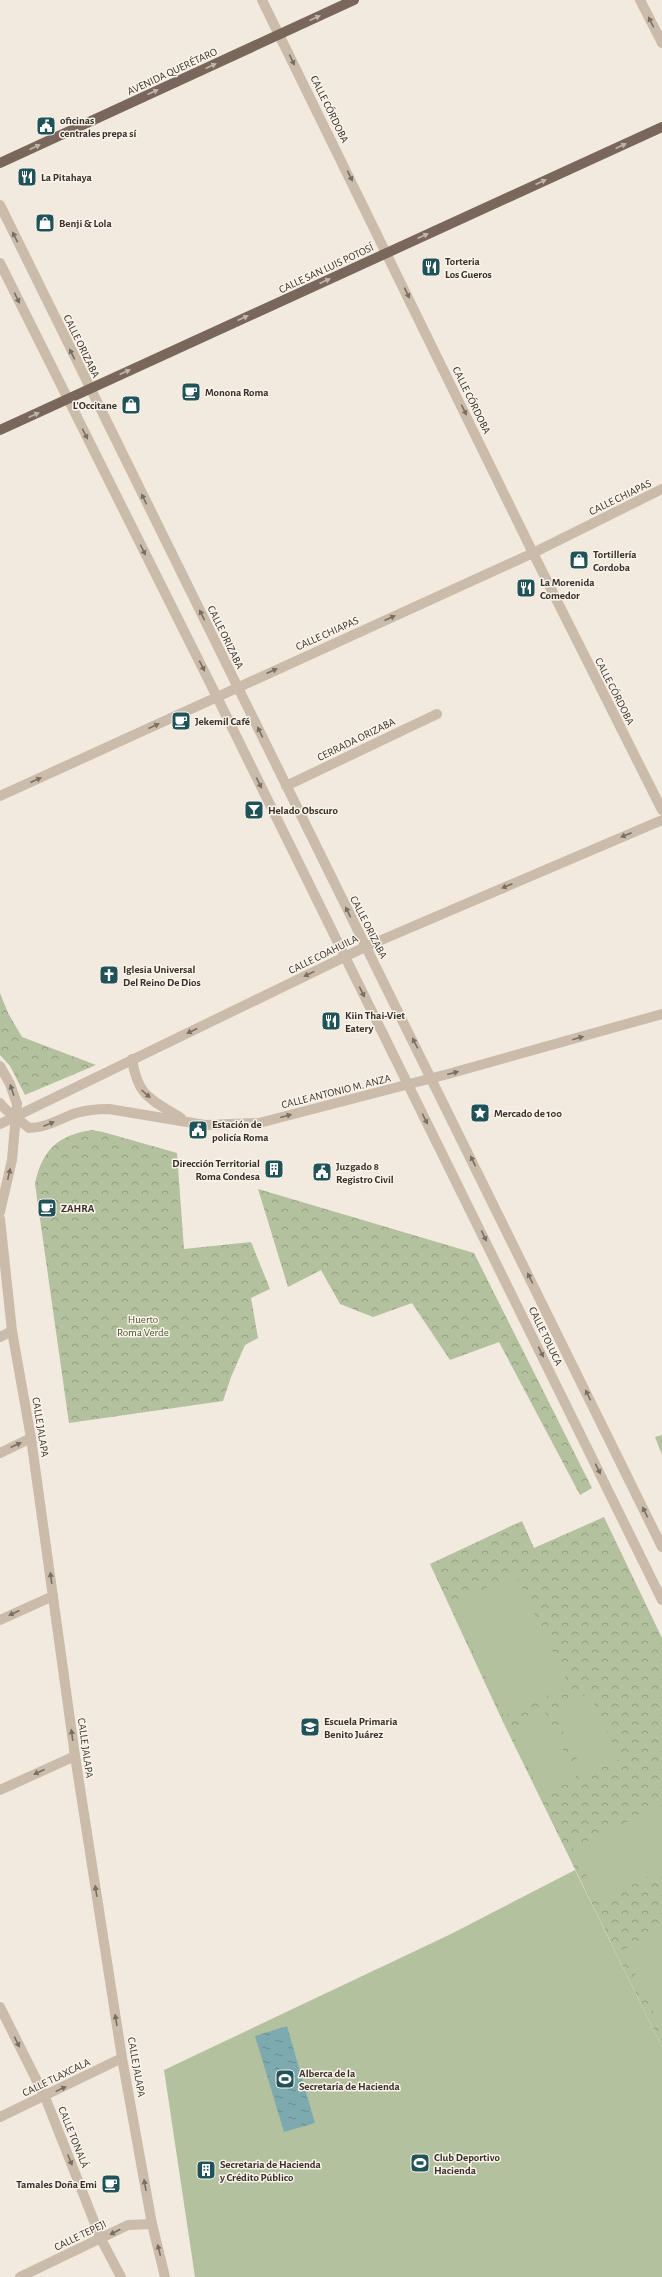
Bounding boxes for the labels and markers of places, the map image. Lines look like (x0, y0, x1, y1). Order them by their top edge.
public building icon: oficinas centrales prepa sí (35, 115, 57, 137)
place label: oficinas centrales prepa sí (60, 115, 137, 139)
restaurant icon: La Pitahaya (16, 166, 38, 188)
place label: La Pitahaya (41, 172, 93, 183)
shop icon: Benji & Lola (34, 212, 56, 234)
place label: Benji & Lola (59, 218, 112, 229)
restaurant icon: Torteria Los Gueros (420, 256, 442, 278)
place label: Torteria Los Gueros (445, 256, 492, 280)
cafe icon: Monona Roma (180, 381, 202, 403)
place label: Monona Roma (205, 387, 269, 398)
shop icon: L'Occitane (120, 394, 142, 416)
place label: L'Occitane (73, 400, 117, 411)
shop icon: Tortillería Cordoba (568, 549, 590, 571)
place label: Tortillería Cordoba (593, 549, 637, 573)
restaurant icon: La Morenida Comedor (515, 577, 537, 599)
place label: La Morenida Comedor (540, 577, 595, 601)
cafe icon: Jekemil Café (170, 710, 192, 732)
place label: Jekemil Café (195, 716, 250, 727)
bar icon: Helado Obscuro (243, 799, 265, 821)
place label: Helado Obscuro (268, 805, 338, 816)
church icon: Iglesia Universal Del Reino De Dios (98, 964, 120, 986)
place label: Iglesia Universal Del Reino De Dios (123, 964, 201, 988)
restaurant icon: Kiin Thai-Viet Eatery (320, 1010, 342, 1032)
place label: Kiin Thai-Viet Eatery (345, 1010, 405, 1034)
place icon: Mercado de 100 (469, 1102, 491, 1124)
place label: Mercado de 100 (494, 1108, 562, 1119)
public building icon: Estación de policía Roma (187, 1119, 209, 1141)
place label: Estación de policía Roma (212, 1119, 269, 1143)
place label: Dirección Territorial Roma Condesa (172, 1158, 261, 1182)
building icon: Dirección Territorial Roma Condesa (263, 1158, 285, 1180)
public building icon: Juzgado 8 Registro Civil (311, 1161, 333, 1183)
place label: Juzgado 8 Registro Civil (336, 1161, 394, 1185)
cafe icon: ZAHRA (36, 1197, 58, 1219)
place label: ZAHRA (61, 1203, 95, 1214)
school or university icon: Escuela Primaria Benito Juárez (299, 1716, 321, 1738)
place label: Escuela Primaria Benito Juárez (324, 1716, 398, 1740)
sports icon: Alberca de la Secretaría de Hacienda (274, 2068, 296, 2090)
place label: Alberca de la Secretaría de Hacienda (299, 2068, 401, 2092)
sports icon: Club Deportivo Hacienda (409, 2152, 431, 2174)
place label: Club Deportivo Hacienda (434, 2152, 500, 2176)
building icon: Secretaria de Hacienda y Crédito Público (195, 2159, 217, 2181)
place label: Secretaria de Hacienda y Crédito Público (219, 2159, 322, 2183)
cafe icon: Tamales Doña Emi (100, 2173, 122, 2195)
place label: Tamales Doña Emi (16, 2179, 97, 2190)

